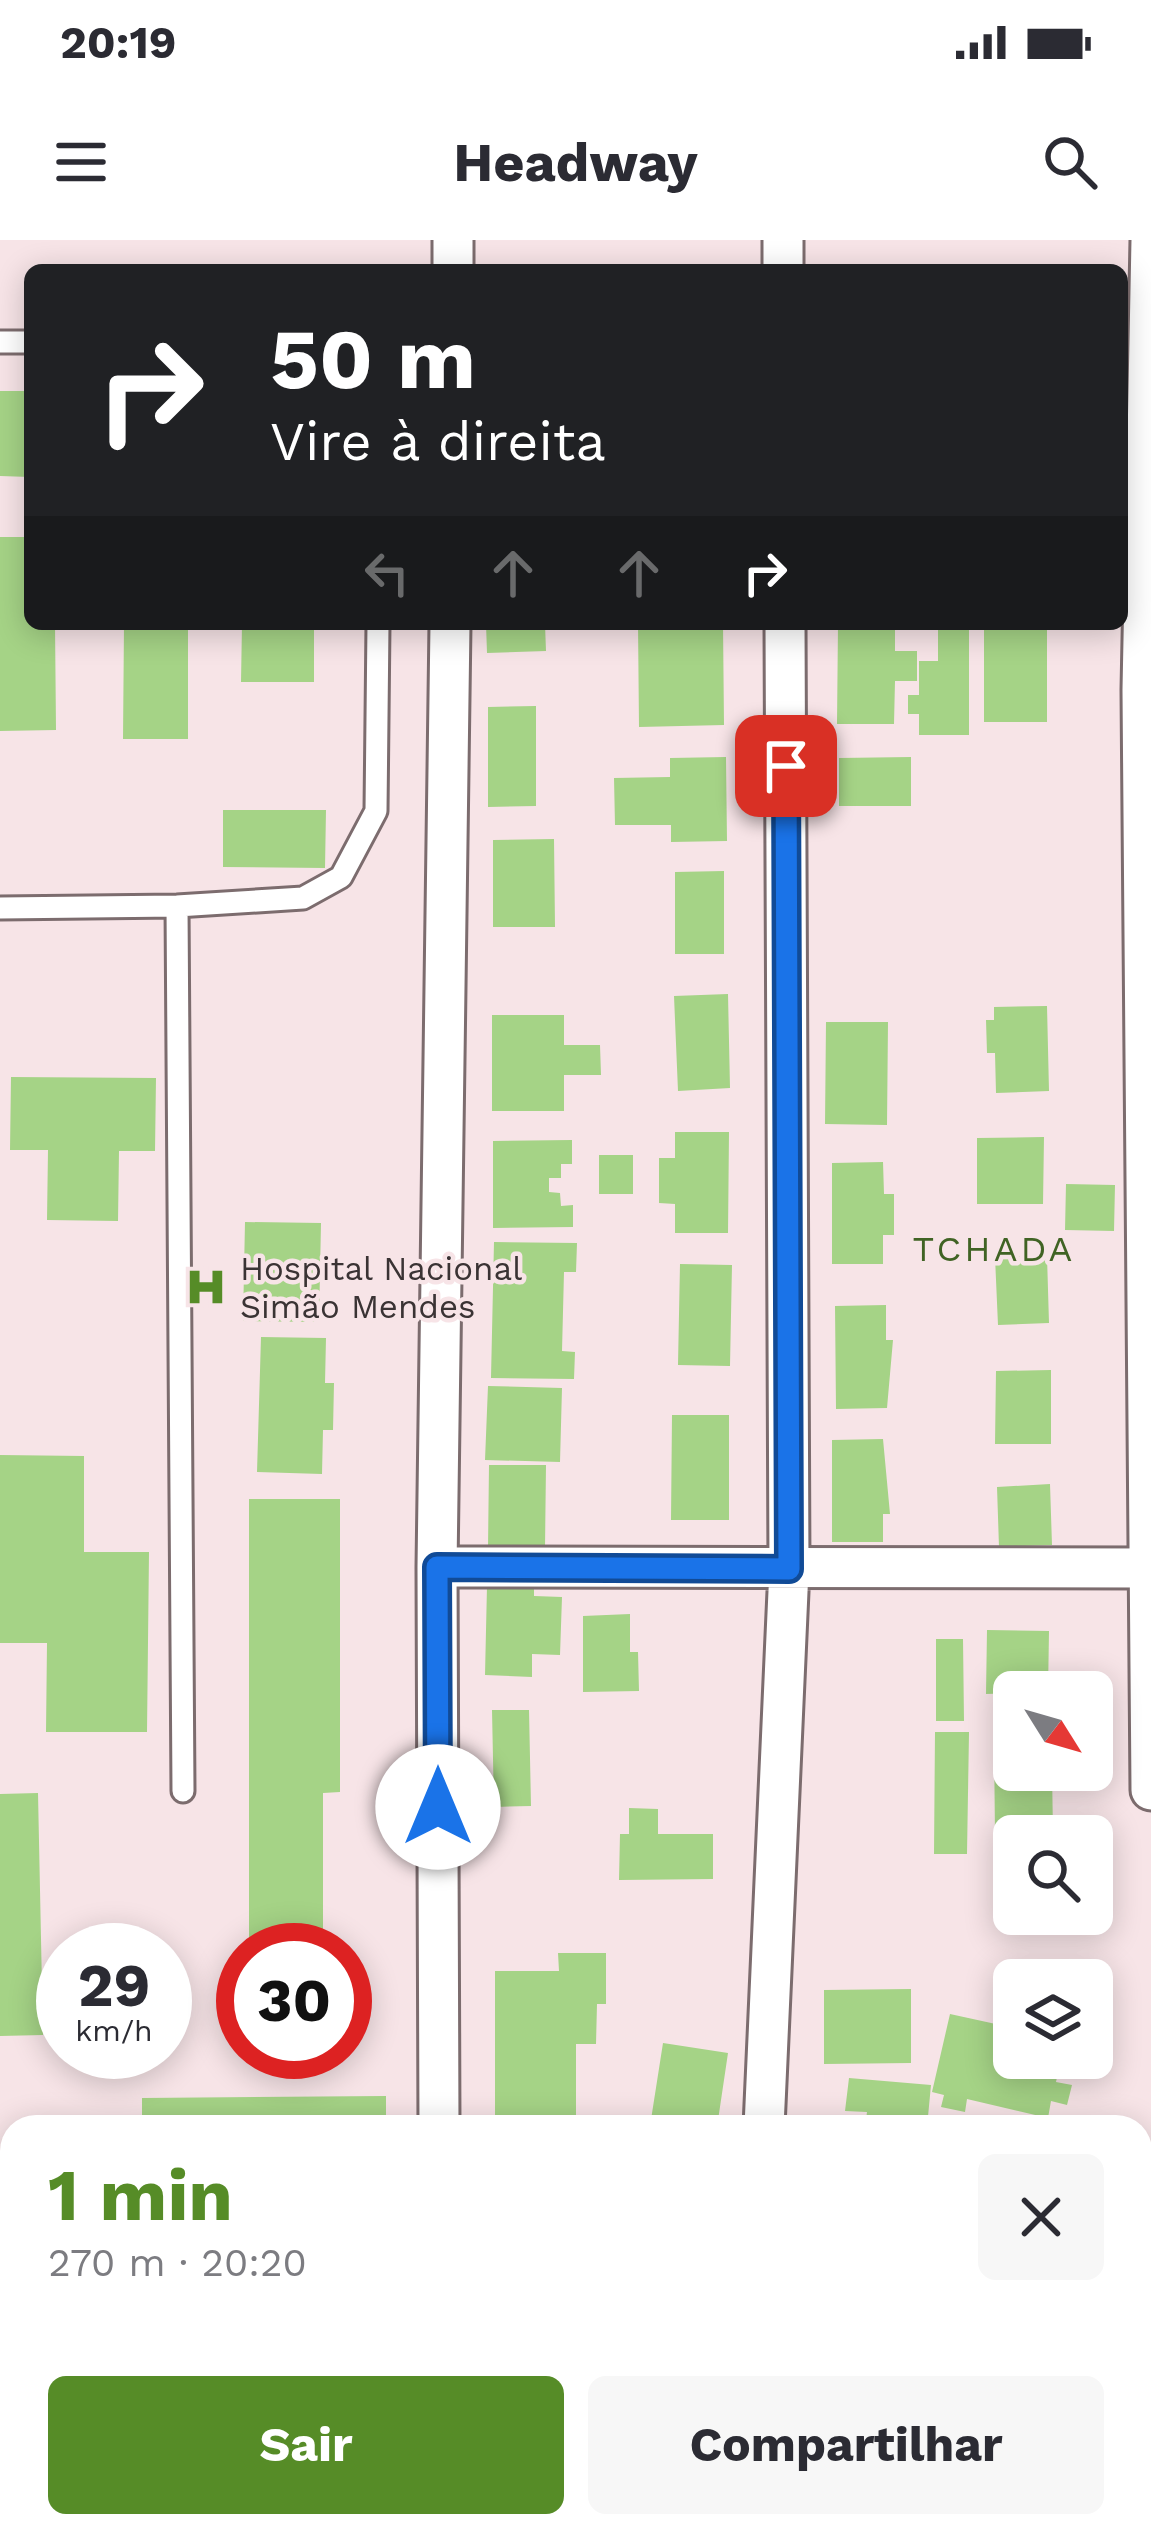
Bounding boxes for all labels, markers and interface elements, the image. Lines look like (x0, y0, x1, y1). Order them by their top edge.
text: 20:19 (60, 16, 177, 69)
icon: menu (48, 129, 114, 195)
icon: search (1037, 129, 1103, 195)
text: Headway (453, 131, 698, 194)
text: 50 m (270, 310, 476, 408)
icon: right (72, 312, 228, 468)
text: Vire à direita (270, 410, 606, 473)
icon: left (354, 540, 420, 606)
icon: ahead (480, 540, 546, 606)
icon: ahead (606, 540, 672, 606)
icon: right (732, 540, 798, 606)
pin (735, 715, 837, 817)
icon: arrive (753, 733, 819, 799)
district label: TCHADA (913, 1228, 1075, 1270)
place label: Hospital Nacional Simão Mendes (240, 1249, 522, 1326)
hospital icon: Hospital Nacional Simão Mendes (183, 1264, 229, 1310)
north arrow (993, 1671, 1113, 1791)
map controls (993, 1671, 1113, 2079)
position arrow (375, 1744, 501, 1870)
button: search (993, 1815, 1113, 1935)
speed limit sign: 30 (216, 1923, 372, 2079)
text: 29 (78, 1950, 150, 2021)
button: layers (993, 1959, 1113, 2079)
text: km/h (75, 2013, 153, 2048)
text: 1 min (48, 2153, 233, 2237)
button: close (978, 2154, 1104, 2280)
text: 270 m · 20:20 (48, 2240, 307, 2285)
button: Sair (48, 2376, 564, 2514)
button: Compartilhar (588, 2376, 1104, 2514)

